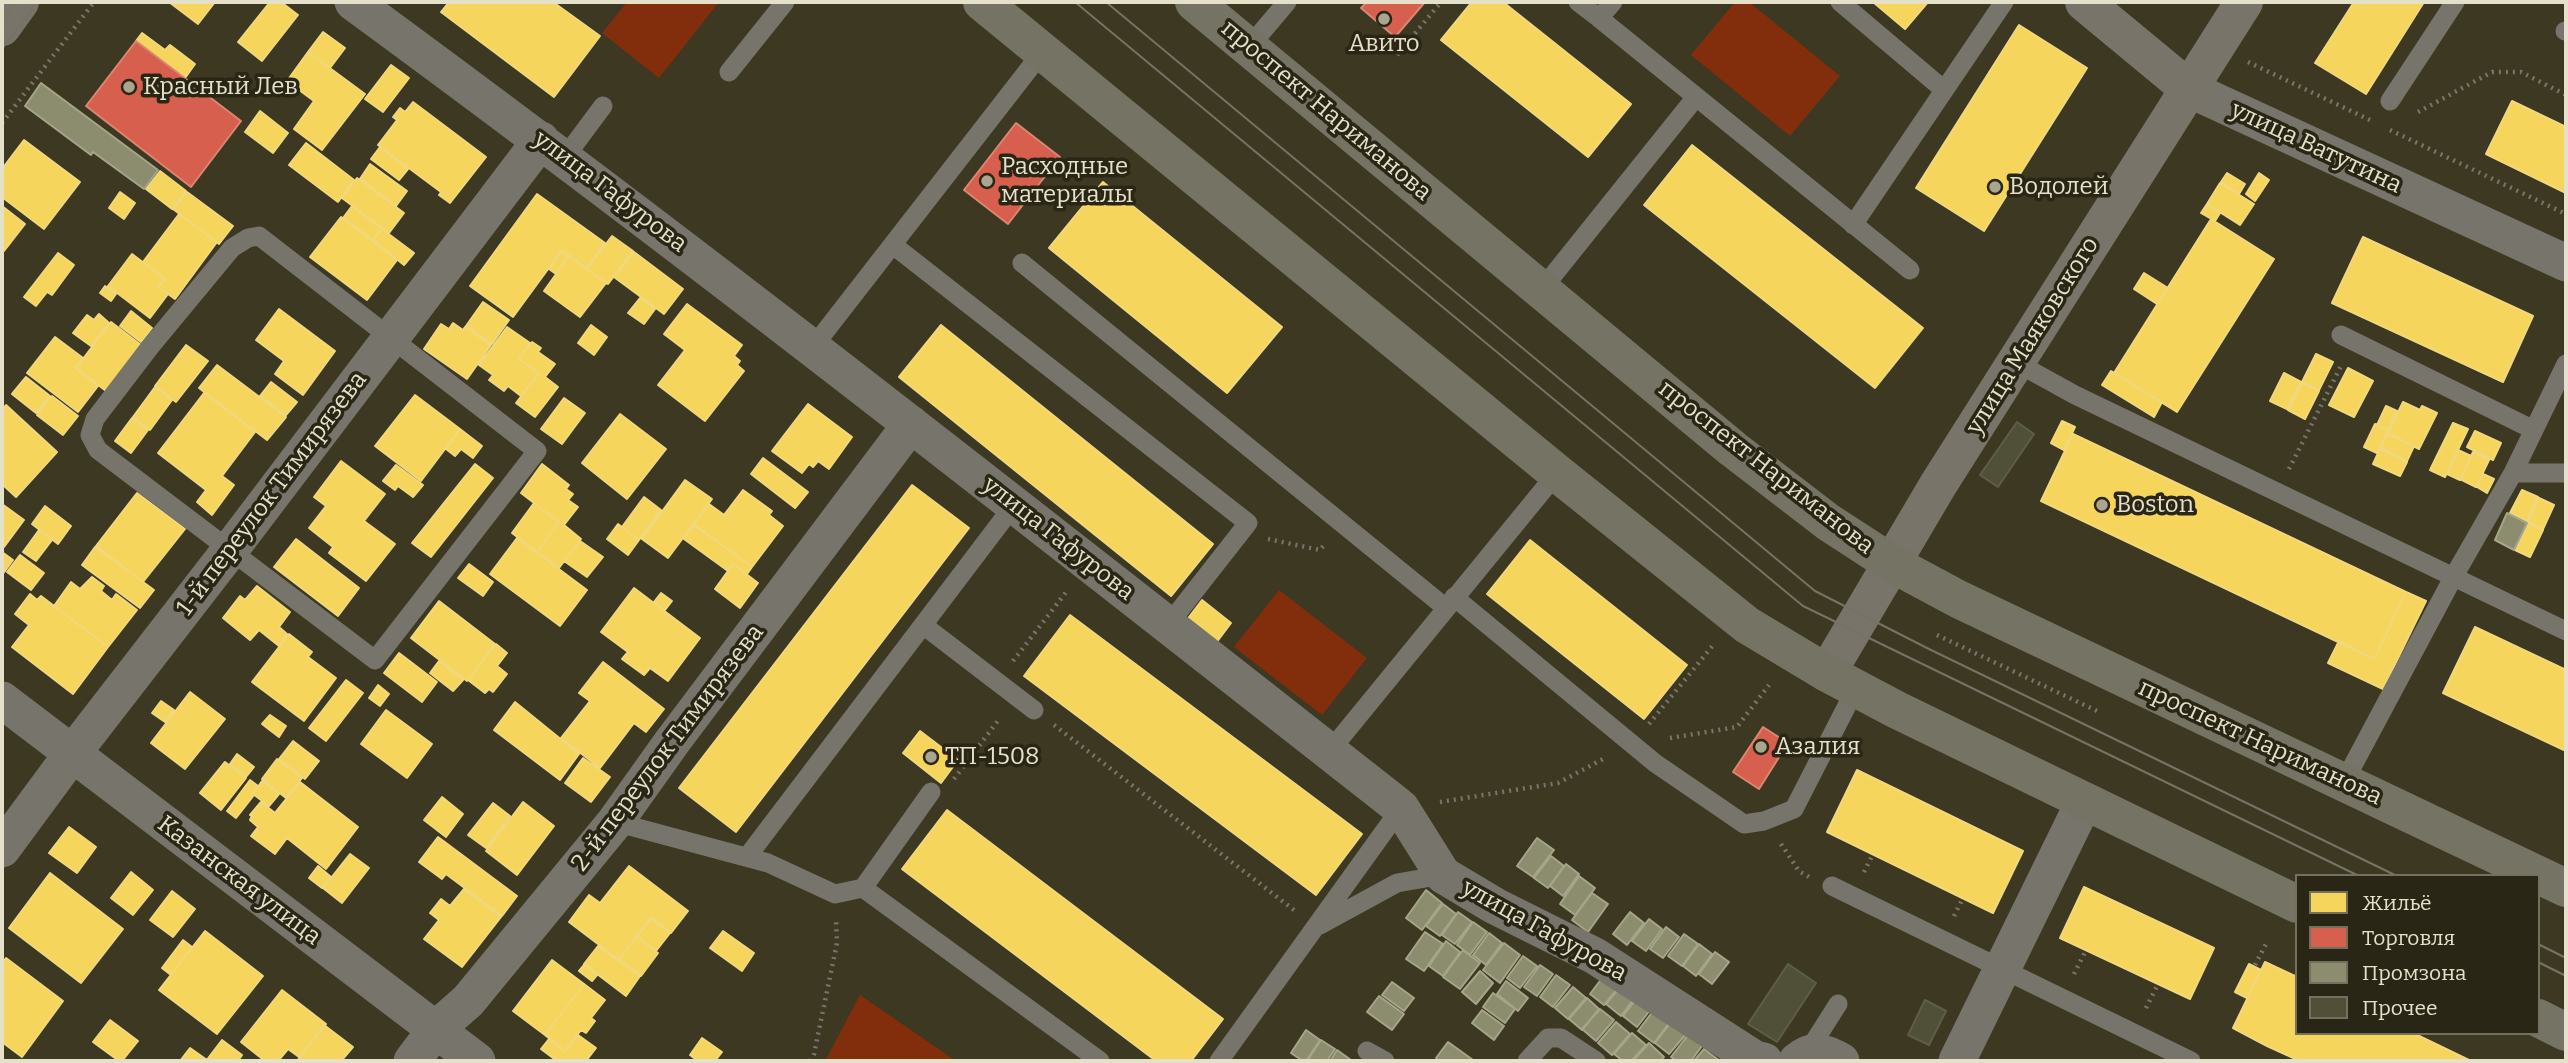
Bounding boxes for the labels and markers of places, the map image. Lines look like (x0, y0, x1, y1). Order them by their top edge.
marker: Авито (1376, 11, 1392, 27)
place label: Авито (1348, 30, 1420, 58)
place label: Красный Лев (143, 73, 298, 101)
marker: Красный Лев (121, 79, 137, 95)
place label: Расходные материалы (1001, 153, 1133, 209)
marker: Расходные материалы (979, 173, 995, 189)
place label: Водолей (2009, 173, 2109, 201)
marker: Водолей (1987, 179, 2003, 195)
place label: Boston (2116, 491, 2194, 519)
marker: Boston (2094, 497, 2110, 513)
place label: Азалия (1775, 733, 1860, 761)
marker: Азалия (1753, 739, 1769, 755)
place label: ТП-1508 (945, 743, 1040, 771)
marker: ТП-1508 (923, 749, 939, 765)

